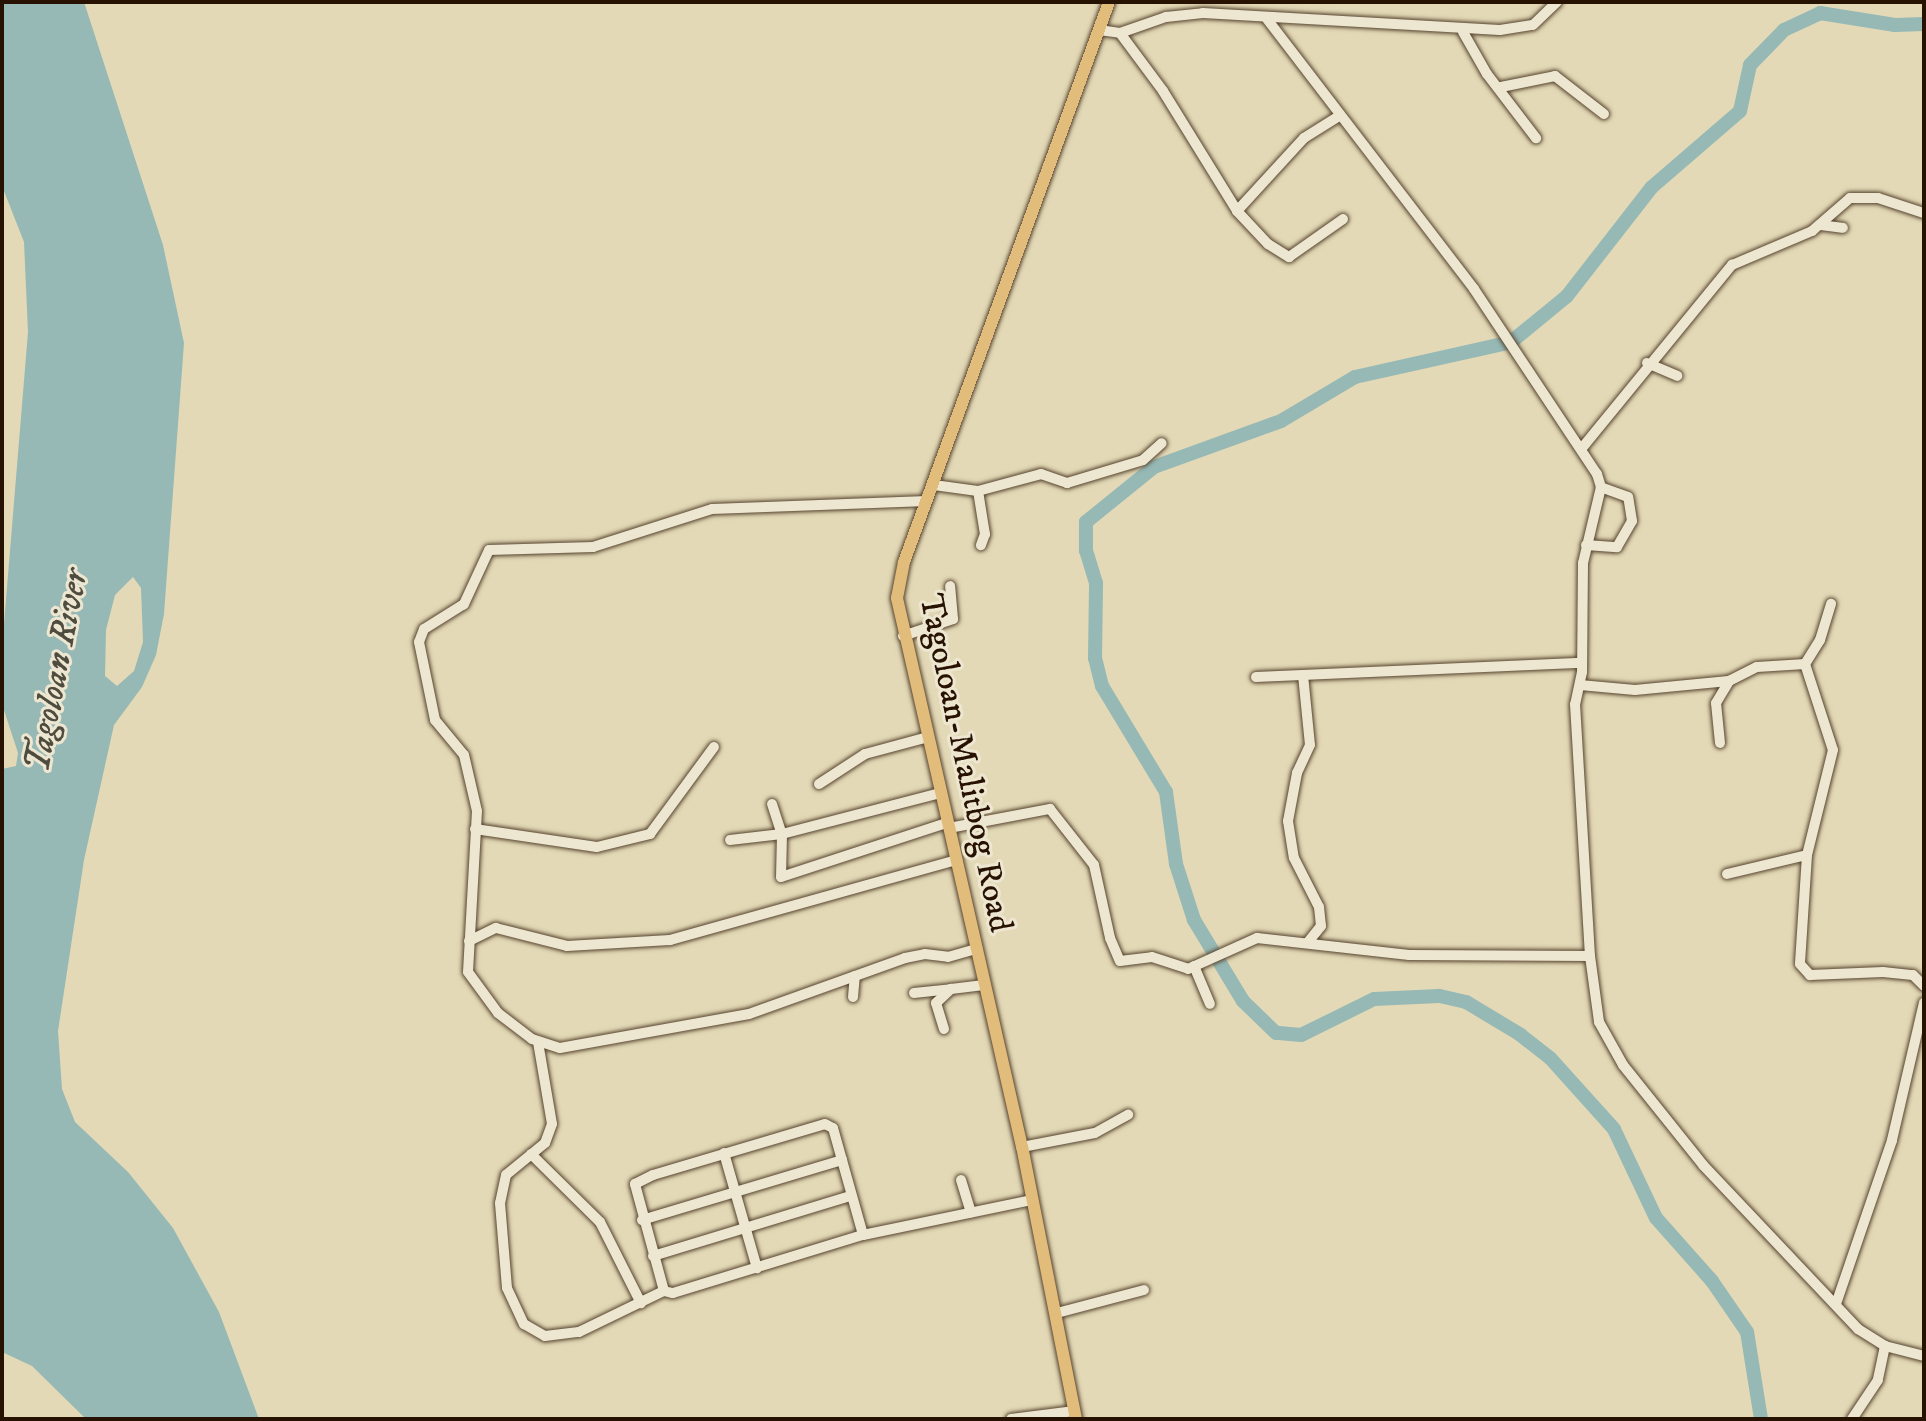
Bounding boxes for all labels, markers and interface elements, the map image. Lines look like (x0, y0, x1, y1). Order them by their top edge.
water label: Tagoloan River (16, 566, 98, 776)
street label: Tagoloan-Malitbog Road (909, 590, 1021, 936)

